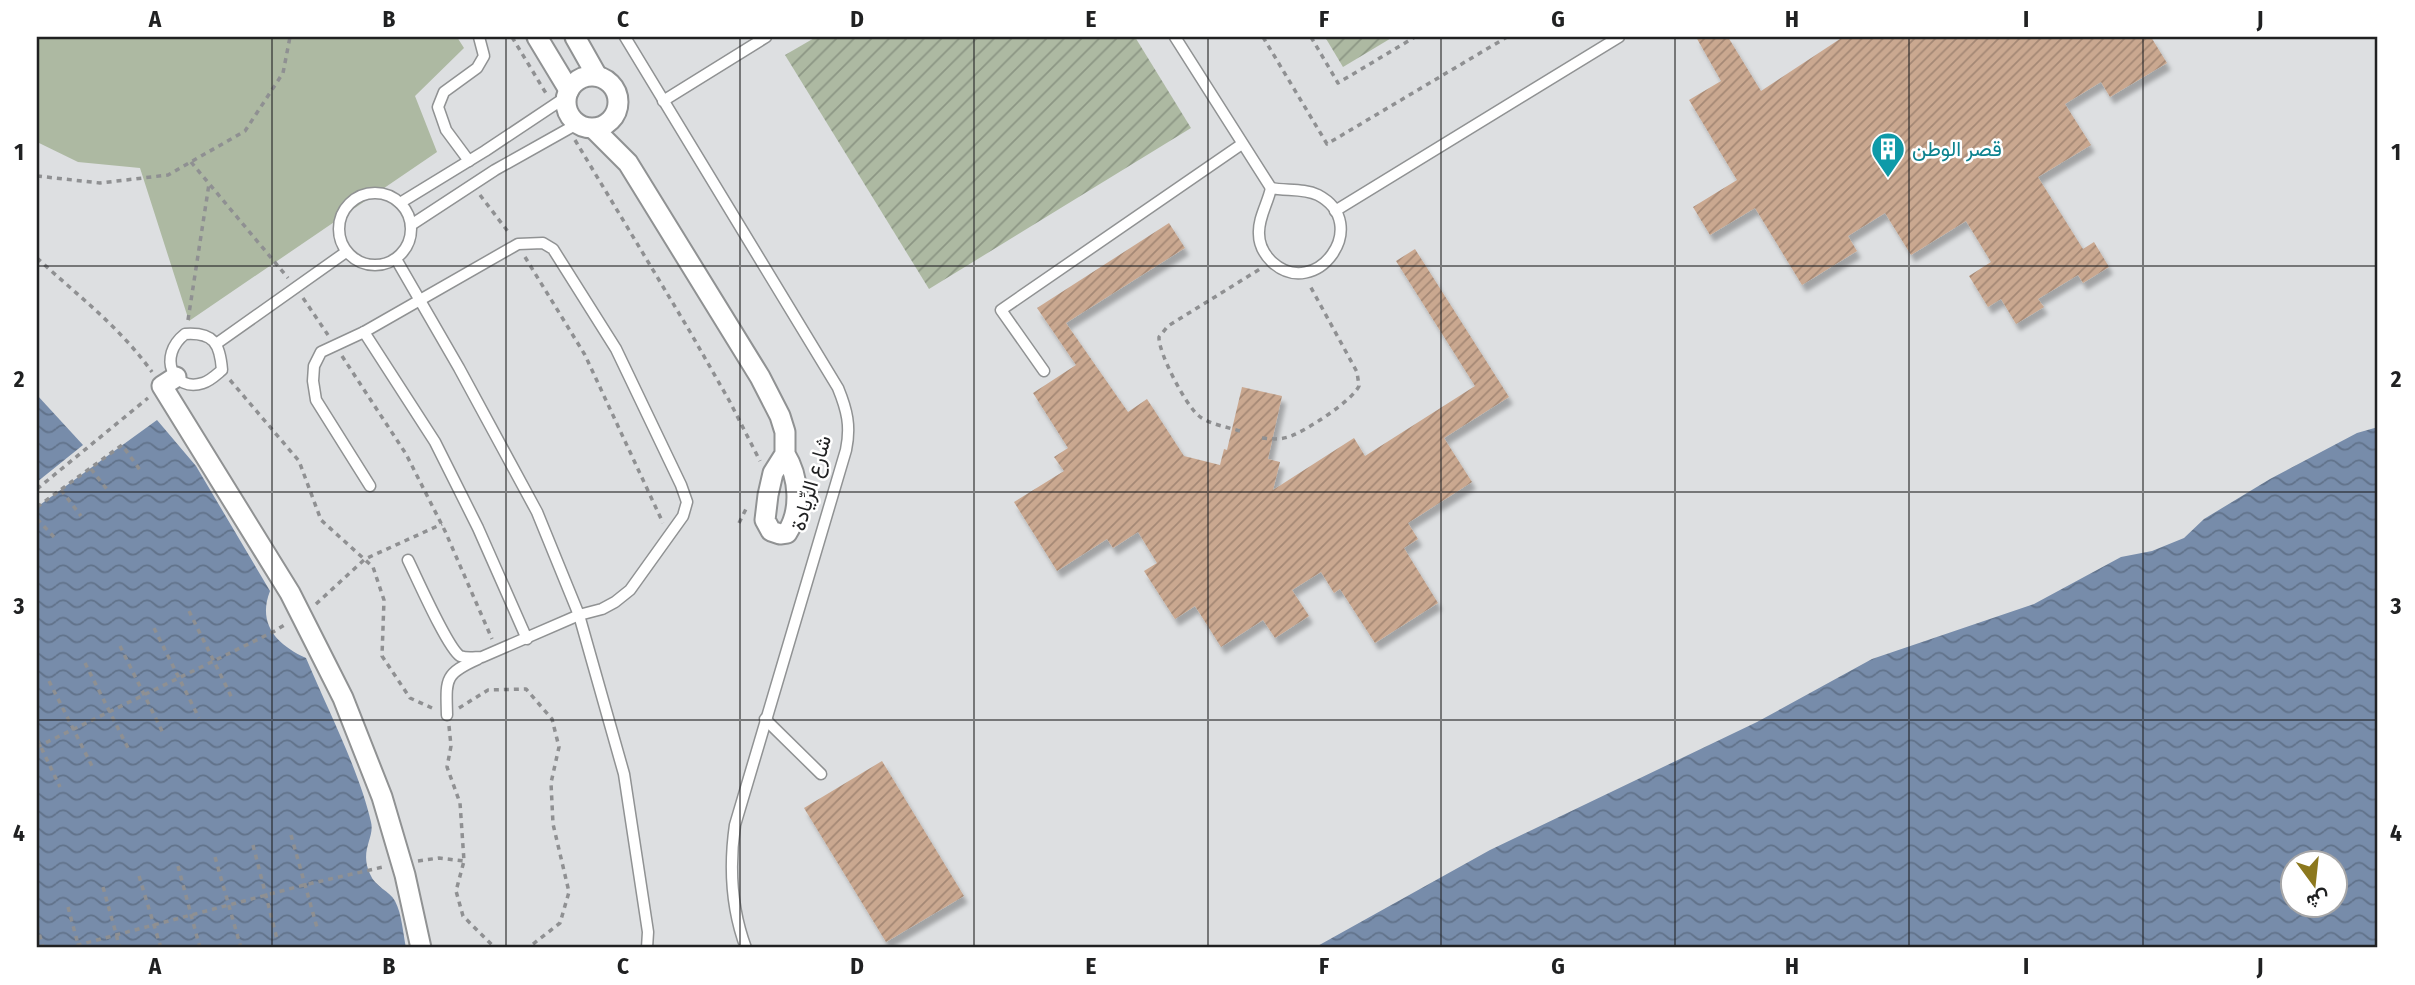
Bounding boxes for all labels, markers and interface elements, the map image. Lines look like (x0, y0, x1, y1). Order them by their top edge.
text: A (148, 5, 162, 33)
text: B (383, 5, 396, 33)
text: C (617, 5, 629, 33)
text: D (850, 5, 864, 33)
text: E (1086, 5, 1097, 33)
text: F (1319, 5, 1329, 33)
text: G (1551, 5, 1565, 33)
text: H (1785, 5, 1799, 33)
text: I (2023, 5, 2029, 33)
text: J (2256, 5, 2263, 33)
building icon: قصر الوطن (1869, 130, 1907, 179)
place label: قصر الوطن (1912, 136, 2002, 162)
text: 1 (14, 138, 24, 166)
text: 1 (2391, 138, 2401, 166)
text: 2 (13, 365, 25, 393)
text: 2 (2390, 365, 2402, 393)
street label: شارع الرِّيادة (785, 432, 838, 534)
text: 3 (13, 592, 25, 620)
text: 3 (2390, 592, 2402, 620)
text: 4 (13, 819, 25, 847)
text: 4 (2390, 819, 2402, 847)
north arrow (2278, 848, 2348, 918)
text: ش (2304, 886, 2332, 914)
text: A (148, 952, 162, 980)
text: B (383, 952, 396, 980)
text: C (617, 952, 629, 980)
text: D (850, 952, 864, 980)
text: E (1086, 952, 1097, 980)
text: F (1319, 952, 1329, 980)
text: G (1551, 952, 1565, 980)
text: H (1785, 952, 1799, 980)
text: I (2023, 952, 2029, 980)
text: J (2256, 952, 2263, 980)

